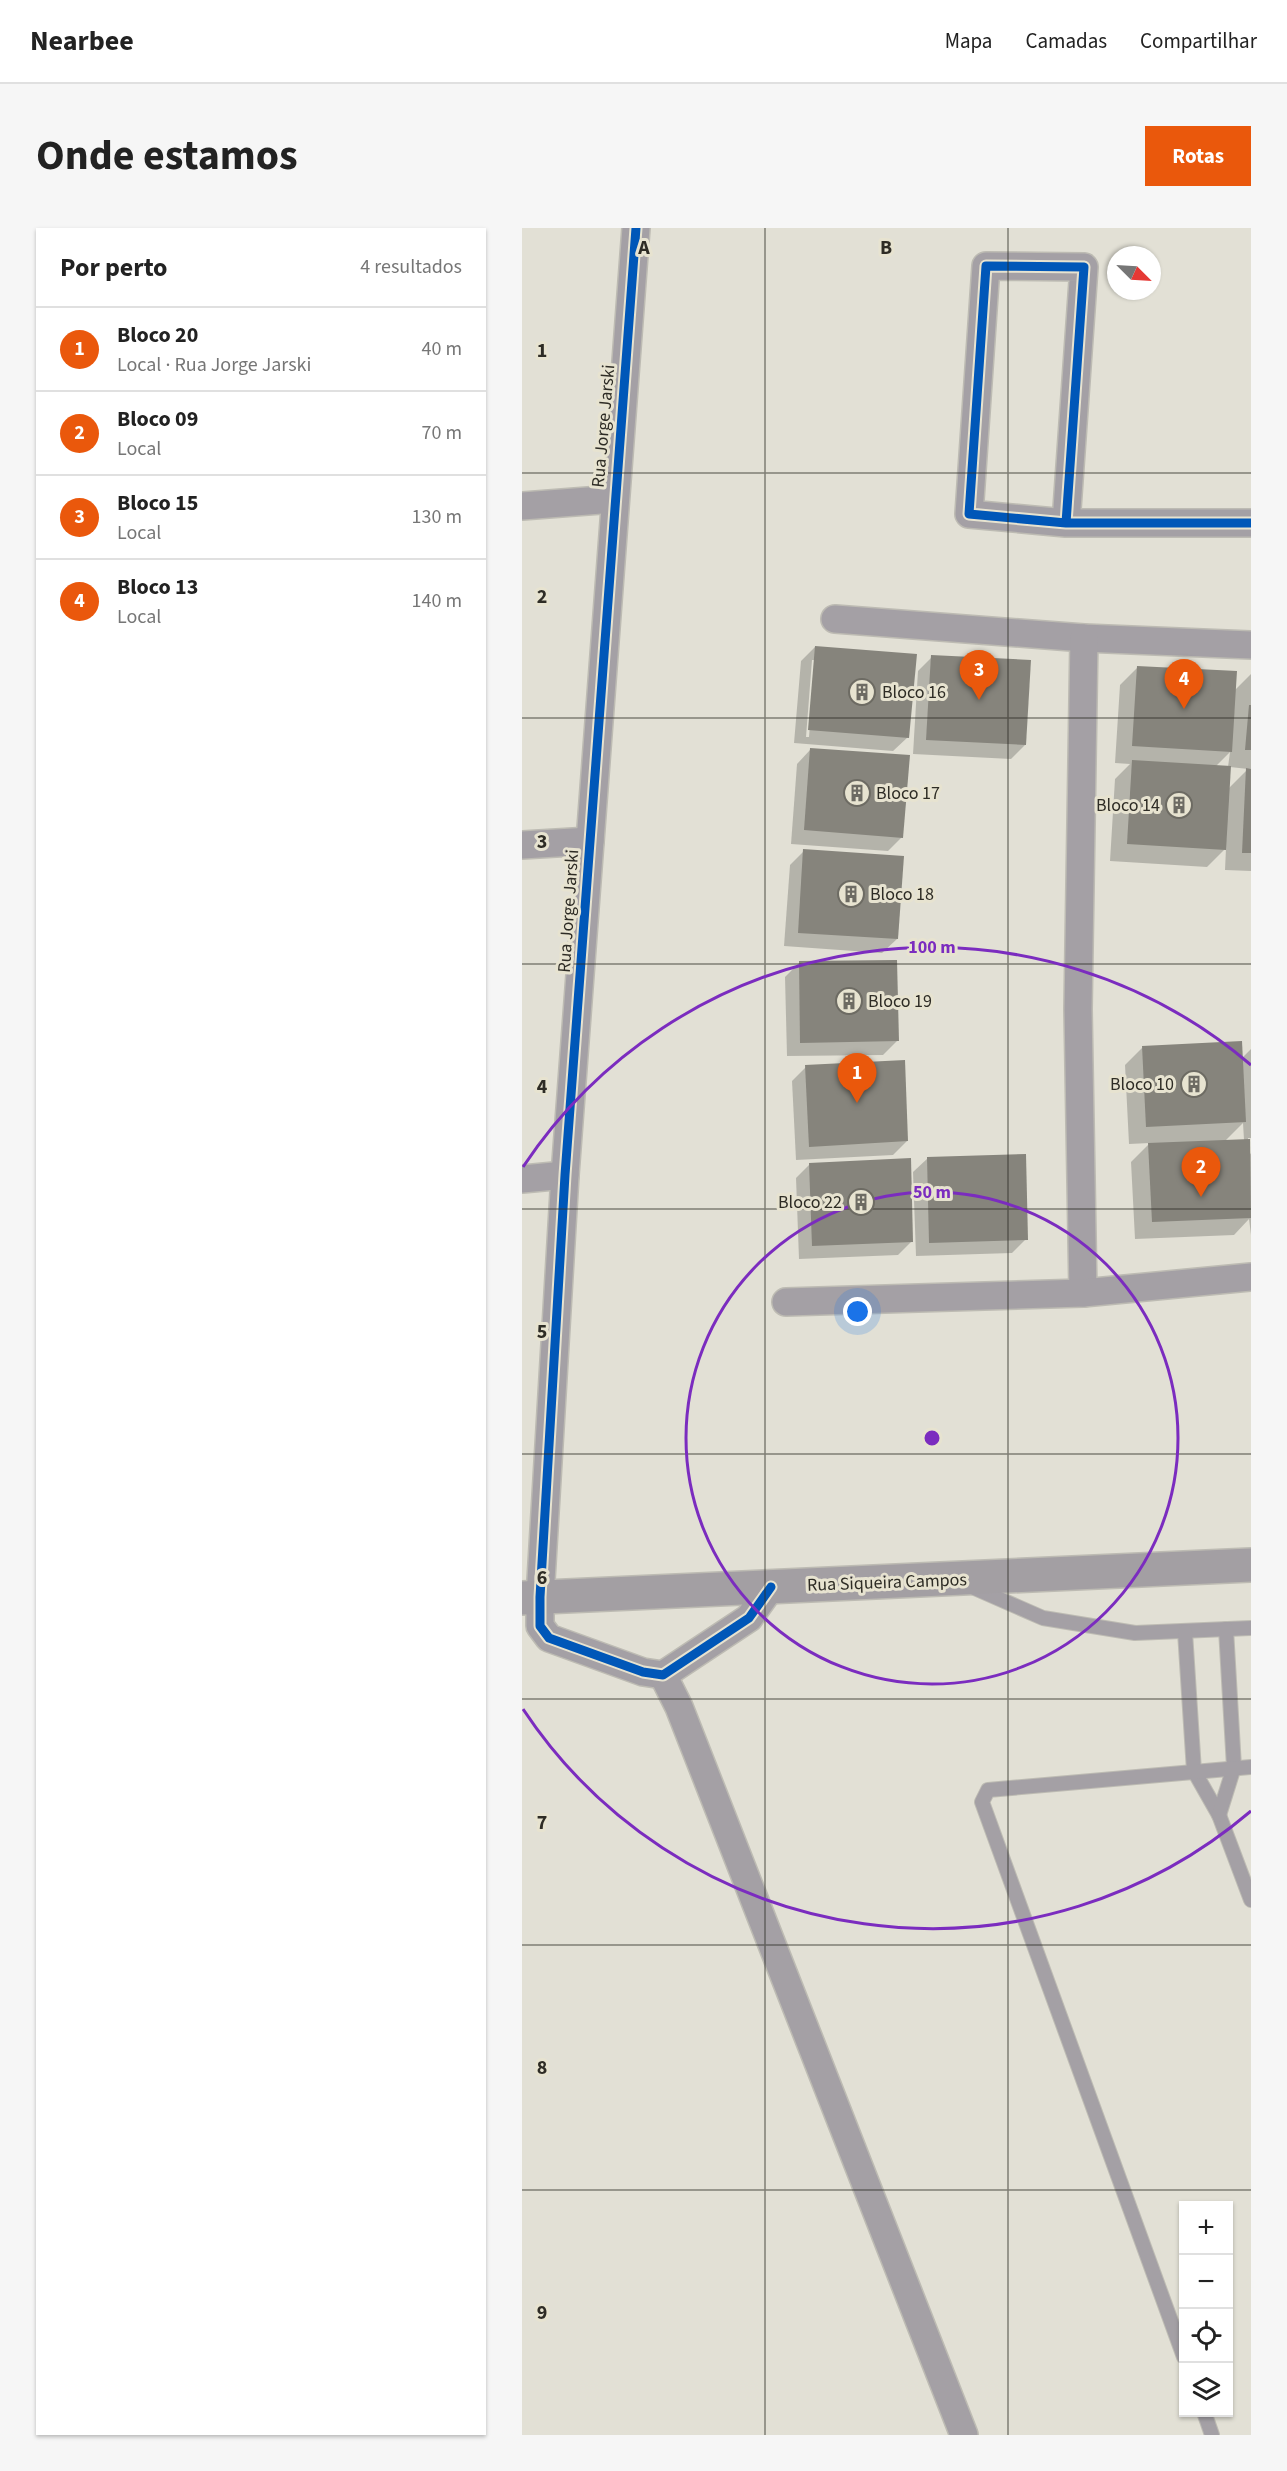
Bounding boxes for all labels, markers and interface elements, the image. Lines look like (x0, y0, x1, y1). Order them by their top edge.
text: Nearbee (30, 21, 134, 61)
text: Mapa (945, 26, 992, 56)
text: Camadas (1025, 26, 1107, 56)
text: Compartilhar (1140, 26, 1257, 56)
text: Onde estamos (36, 126, 298, 186)
button: Rotas (1145, 126, 1251, 186)
text: A (637, 234, 650, 262)
text: B (880, 234, 892, 262)
north arrow (1107, 246, 1161, 300)
text: Por perto (60, 249, 168, 286)
text: 4 resultados (360, 253, 462, 281)
text: Bloco 20 (117, 319, 198, 351)
text: 1 (74, 335, 85, 363)
text: 40 m (422, 335, 462, 363)
text: 1 (537, 337, 547, 365)
text: Local · Rua Jorge Jarski (117, 351, 311, 379)
street label: Rua Jorge Jarski (586, 364, 621, 489)
text: Bloco 09 (117, 403, 198, 435)
text: 2 (74, 419, 85, 447)
text: 70 m (422, 419, 462, 447)
text: Local (117, 435, 161, 463)
text: Bloco 15 (117, 487, 198, 519)
text: 3 (74, 503, 85, 531)
text: 130 m (412, 503, 462, 531)
text: Local (117, 519, 161, 547)
text: Bloco 13 (117, 571, 198, 603)
text: 2 (537, 583, 547, 611)
text: 4 (74, 587, 85, 615)
text: 140 m (412, 587, 462, 615)
text: Local (117, 603, 161, 631)
pin: 3 (960, 650, 998, 700)
pin: 4 (1164, 660, 1204, 709)
building icon: Bloco 16 (847, 677, 877, 707)
place label: Bloco 16 (882, 680, 946, 705)
building icon: Bloco 17 (842, 778, 872, 808)
place label: Bloco 17 (876, 781, 940, 806)
building icon: Bloco 14 (1164, 790, 1194, 820)
place label: Bloco 14 (1096, 793, 1160, 818)
text: 3 (537, 828, 547, 856)
street label: Rua Jorge Jarski (552, 849, 585, 973)
building icon: Bloco 18 (836, 879, 866, 909)
place label: Bloco 18 (870, 882, 934, 907)
text: 100 m (908, 935, 956, 960)
building icon: Bloco 19 (834, 986, 864, 1016)
place label: Bloco 19 (868, 989, 932, 1014)
pin: 1 (838, 1054, 876, 1103)
building icon: Bloco 10 (1179, 1069, 1209, 1099)
place label: Bloco 10 (1110, 1072, 1174, 1097)
text: 4 (537, 1073, 548, 1101)
pin: 2 (1182, 1148, 1220, 1197)
text: 50 m (913, 1180, 951, 1205)
building icon: Bloco 22 (846, 1187, 876, 1217)
place label: Bloco 22 (778, 1190, 842, 1215)
your location (843, 1297, 872, 1326)
text: 5 (537, 1318, 547, 1346)
centre of rings (922, 1428, 942, 1448)
text: 6 (537, 1564, 547, 1592)
street label: Rua Siqueira Campos (807, 1567, 967, 1598)
text: 7 (537, 1809, 547, 1837)
text: 8 (537, 2054, 547, 2082)
map controls (1179, 2201, 1233, 2417)
button: + (1179, 2201, 1233, 2255)
button: − (1179, 2255, 1233, 2309)
text: 9 (537, 2299, 547, 2327)
button: locate (1179, 2309, 1233, 2363)
button: layers (1179, 2363, 1233, 2417)

